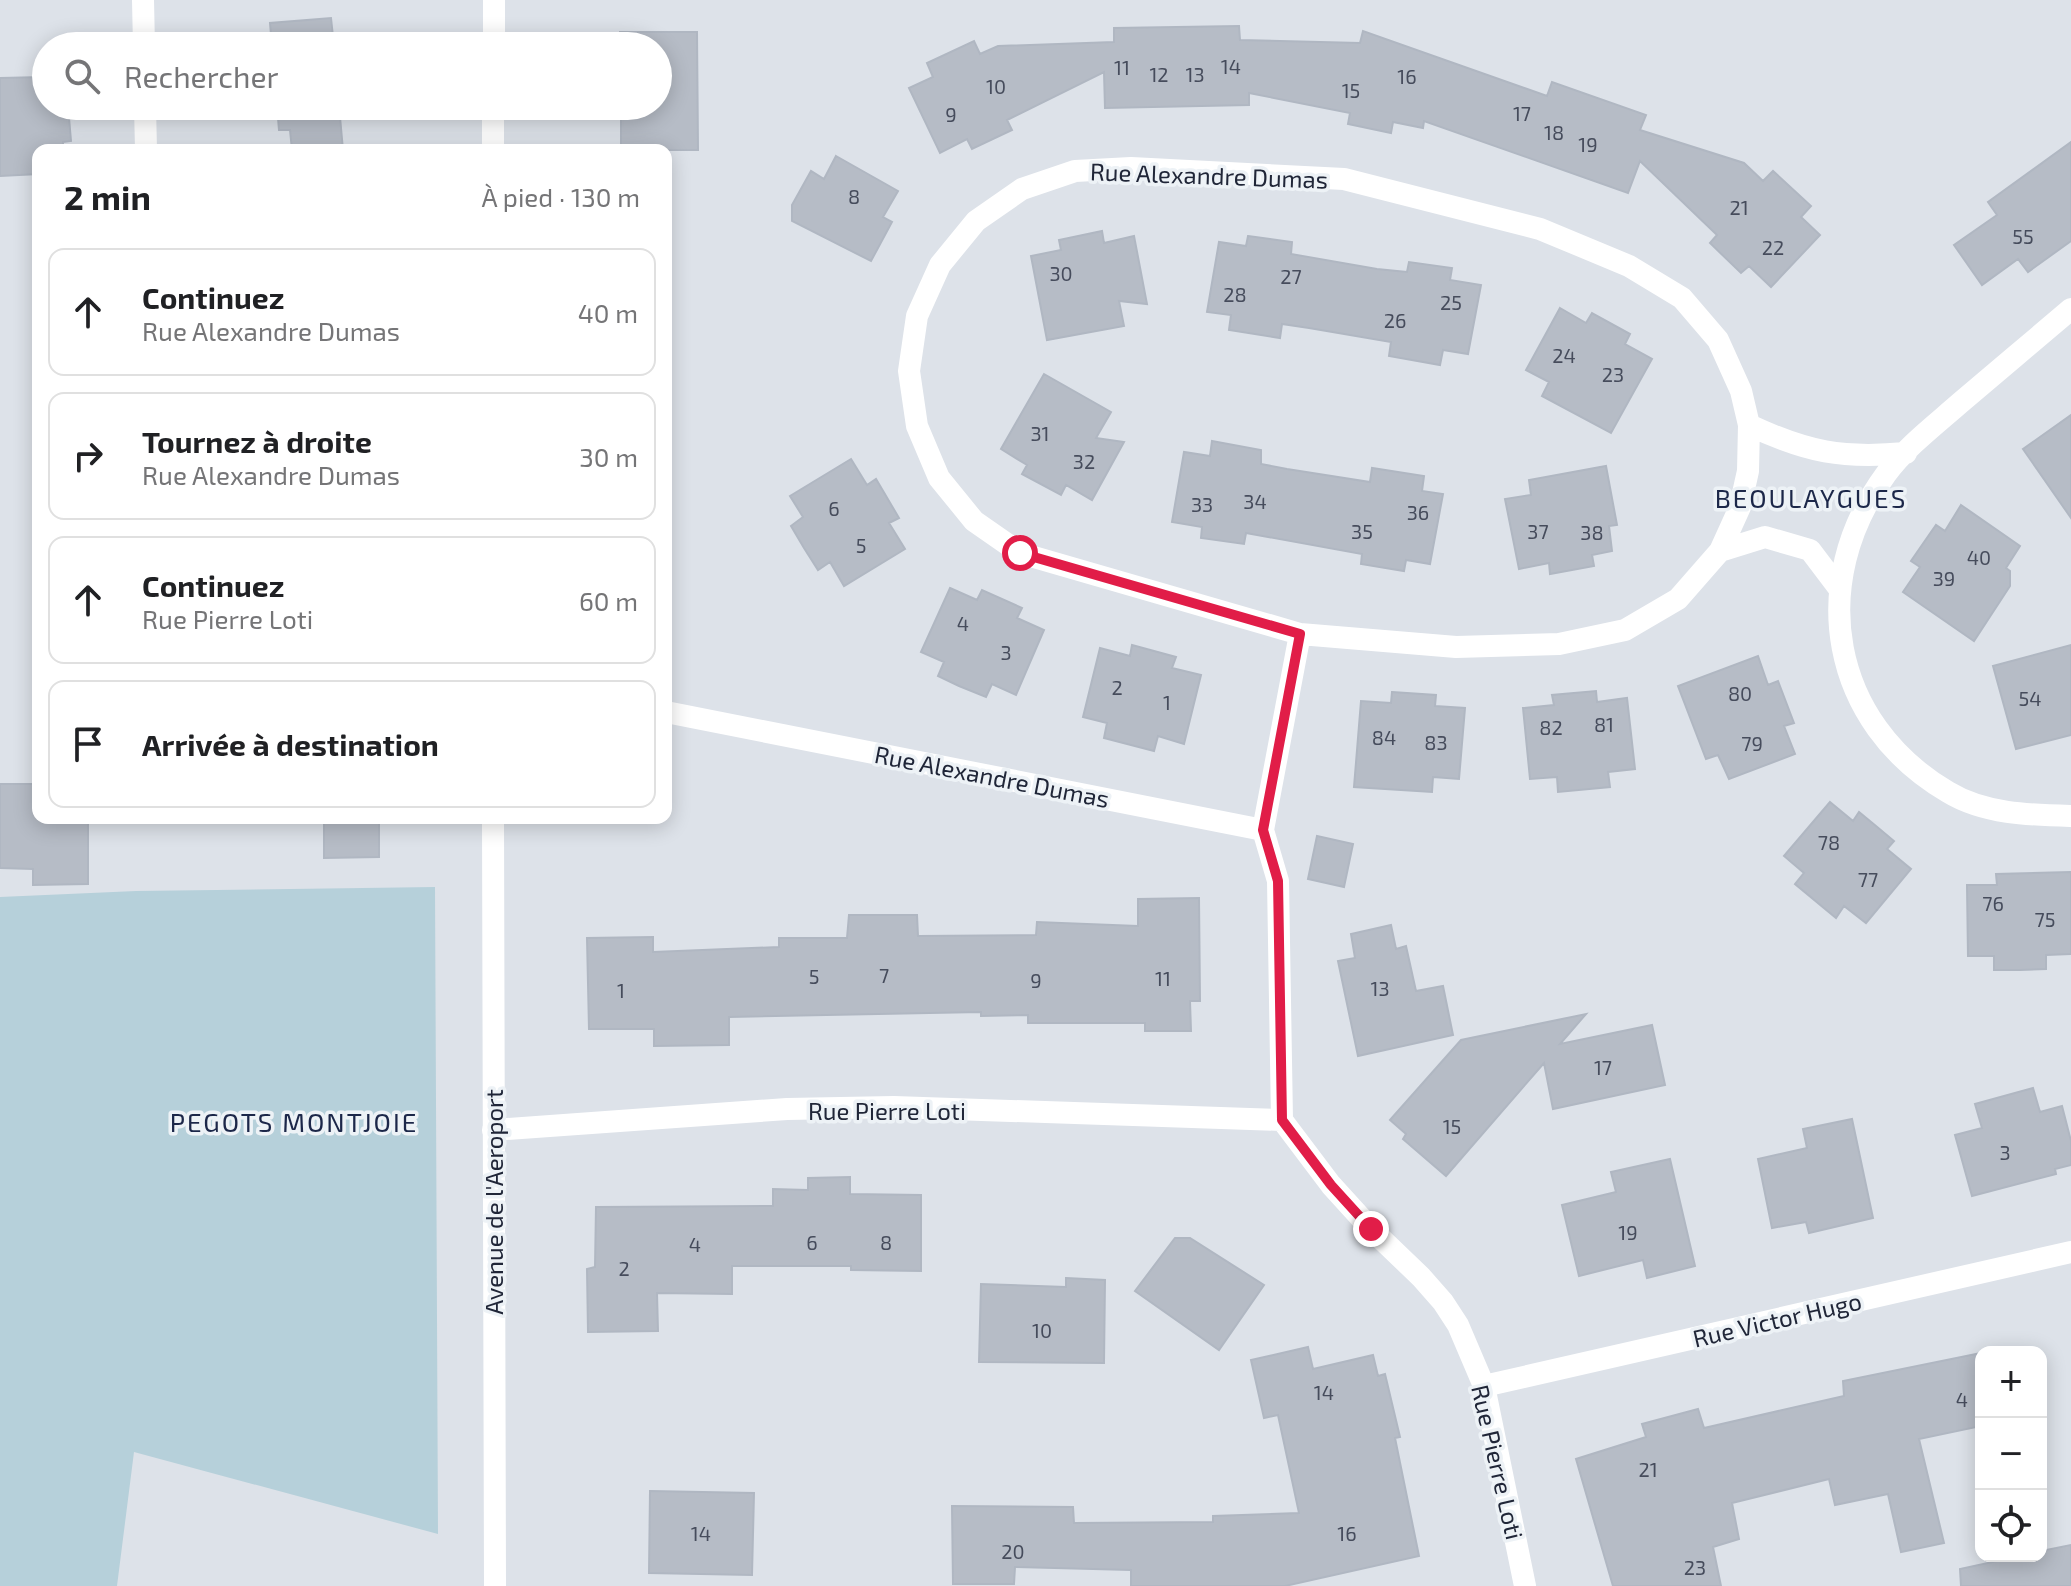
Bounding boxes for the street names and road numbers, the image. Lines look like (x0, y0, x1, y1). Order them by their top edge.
street label: Rue Alexandre Dumas (1089, 156, 1329, 194)
street label: Rue Alexandre Dumas (872, 739, 1112, 813)
street label: Avenue de l'Aeroport (479, 1089, 508, 1315)
street label: Rue Pierre Loti (808, 1096, 966, 1125)
street label: Rue Victor Hugo (1690, 1285, 1864, 1353)
street label: Rue Pierre Loti (1466, 1382, 1530, 1542)

